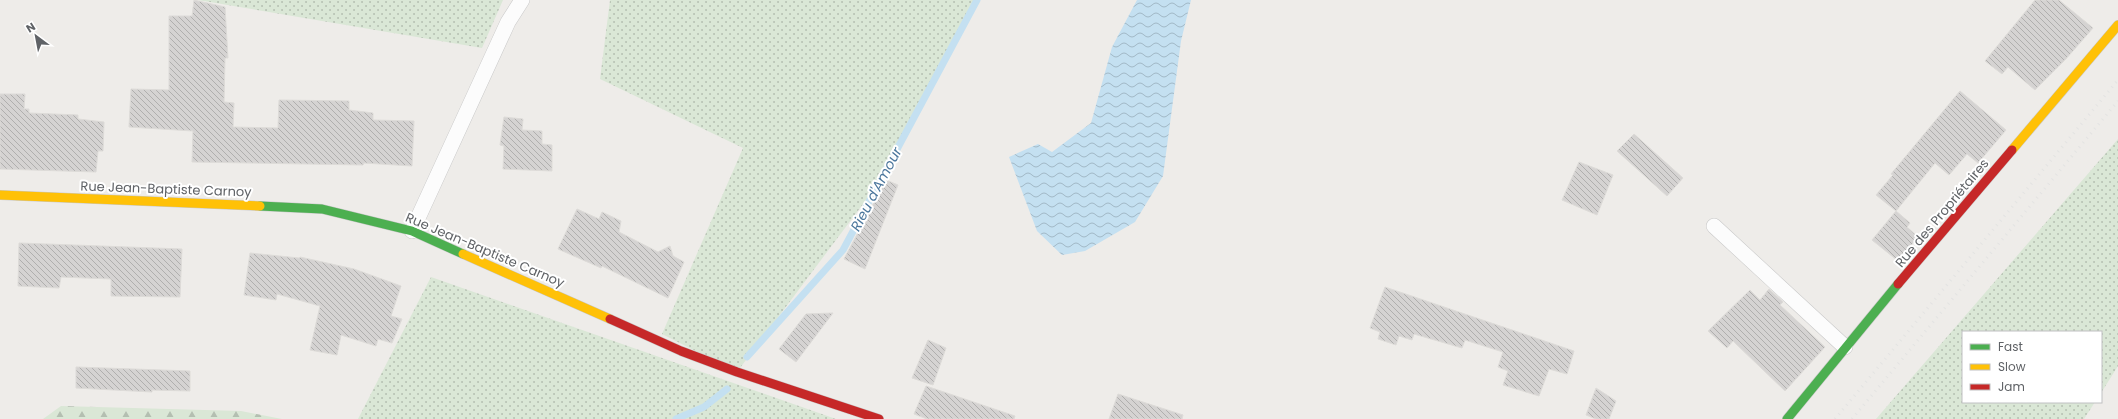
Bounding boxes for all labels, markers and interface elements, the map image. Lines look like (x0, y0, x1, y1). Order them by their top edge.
north arrow (16, 16, 56, 56)
text: N (23, 19, 38, 36)
water label: Rieu d'Amour (845, 143, 907, 235)
street label: Rue des Propriétaires (1891, 154, 1993, 272)
street label: Rue Jean-Baptiste Carnoy (80, 177, 253, 202)
street label: Rue Jean-Baptiste Carnoy (403, 208, 568, 292)
legend (1962, 331, 2102, 403)
text: Fast (1998, 338, 2023, 355)
text: Slow (1998, 358, 2026, 375)
text: Jam (1998, 378, 2025, 395)

